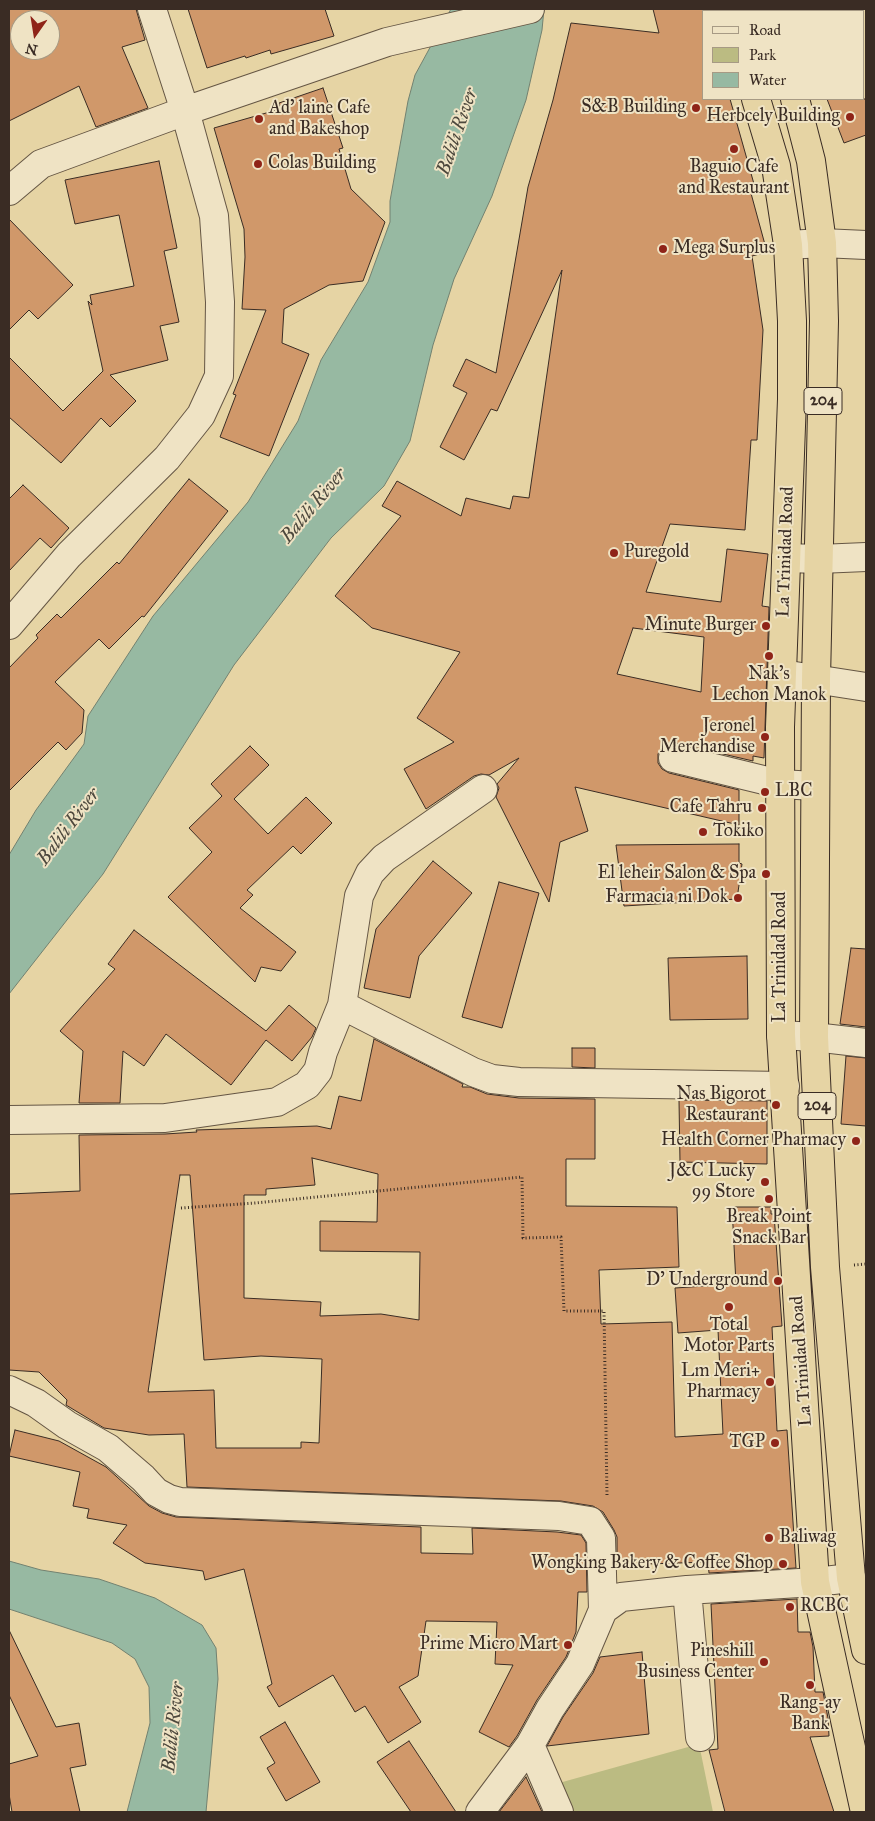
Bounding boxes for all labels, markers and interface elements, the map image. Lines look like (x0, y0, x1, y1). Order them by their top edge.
north arrow (10, 10, 60, 60)
legend (702, 10, 865, 100)
text: Road (749, 21, 781, 39)
text: N (24, 40, 39, 59)
text: Park (749, 46, 776, 64)
text: Water (749, 71, 786, 89)
water label: Balili River (432, 86, 484, 178)
place label: S&B Building (581, 97, 686, 119)
place label: Ad' laine Cafe and Bakeshop (269, 98, 370, 140)
marker: S&B Building (690, 102, 702, 114)
place label: Herbcely Building (706, 106, 840, 128)
marker: Herbcely Building (844, 111, 856, 123)
marker: Ad' laine Cafe and Bakeshop (253, 113, 265, 125)
marker: Baguio Cafe and Restaurant (728, 143, 740, 155)
place label: Colas Building (268, 153, 376, 175)
place label: Baguio Cafe and Restaurant (679, 157, 789, 200)
marker: Colas Building (252, 158, 264, 170)
place label: Mega Surplus (673, 238, 775, 260)
marker: Mega Surplus (657, 243, 669, 255)
road number: 204 (804, 388, 842, 414)
water label: Balili River (276, 464, 352, 548)
street label: La Trinidad Road (773, 486, 799, 618)
place label: Puregold (624, 542, 689, 564)
marker: Puregold (608, 547, 620, 559)
place label: Minute Burger (645, 615, 756, 637)
marker: Minute Burger (760, 620, 772, 632)
marker: Nak's Lechon Manok (763, 650, 775, 662)
place label: Nak's Lechon Manok (712, 664, 826, 706)
place label: Jeronel Merchandise (659, 716, 755, 759)
marker: Jeronel Merchandise (759, 731, 771, 743)
place label: LBC (775, 781, 812, 803)
water label: Balili River (33, 784, 105, 870)
marker: LBC (759, 786, 771, 798)
place label: Cafe Tahru (670, 797, 752, 819)
marker: Cafe Tahru (756, 802, 768, 814)
place label: Tokiko (713, 821, 764, 843)
marker: Tokiko (697, 826, 709, 838)
place label: El leheir Salon & Spa (597, 863, 756, 885)
marker: El leheir Salon & Spa (760, 868, 772, 880)
place label: Farmacia ni Dok (605, 887, 728, 909)
marker: Farmacia ni Dok (732, 892, 744, 904)
street label: La Trinidad Road (770, 892, 792, 1022)
place label: Nas Bigorot Restaurant (677, 1084, 766, 1126)
road number: 204 (798, 1092, 836, 1120)
marker: Nas Bigorot Restaurant (770, 1099, 782, 1111)
place label: Health Corner Pharmacy (661, 1130, 846, 1152)
marker: Health Corner Pharmacy (850, 1135, 862, 1147)
place label: J&C Lucky 99 Store (669, 1161, 755, 1204)
marker: J&C Lucky 99 Store (759, 1176, 771, 1188)
marker: Break Point Snack Bar (763, 1193, 775, 1205)
place label: Break Point Snack Bar (726, 1207, 812, 1250)
place label: D' Underground (646, 1270, 768, 1292)
marker: D' Underground (772, 1275, 784, 1287)
street label: La Trinidad Road (787, 1295, 817, 1427)
marker: Total Motor Parts (723, 1301, 735, 1313)
place label: Total Motor Parts (684, 1315, 774, 1358)
place label: Lm Meri+ Pharmacy (681, 1361, 760, 1404)
marker: Lm Meri+ Pharmacy (764, 1376, 776, 1388)
place label: TGP (729, 1432, 765, 1454)
marker: TGP (769, 1437, 781, 1449)
place label: Baliwag (779, 1527, 836, 1549)
marker: Baliwag (763, 1532, 775, 1544)
place label: Wongking Bakery & Coffee Shop (531, 1553, 773, 1575)
marker: Wongking Bakery & Coffee Shop (777, 1558, 789, 1570)
place label: RCBC (800, 1596, 849, 1618)
marker: RCBC (784, 1601, 796, 1613)
place label: Prime Micro Mart (420, 1634, 558, 1656)
marker: Prime Micro Mart (562, 1639, 574, 1651)
place label: Pineshill Business Center (637, 1641, 754, 1684)
marker: Pineshill Business Center (758, 1656, 770, 1668)
marker: Rang-ay Bank (804, 1679, 816, 1691)
water label: Balili River (158, 1681, 190, 1773)
place label: Rang-ay Bank (779, 1693, 841, 1736)

